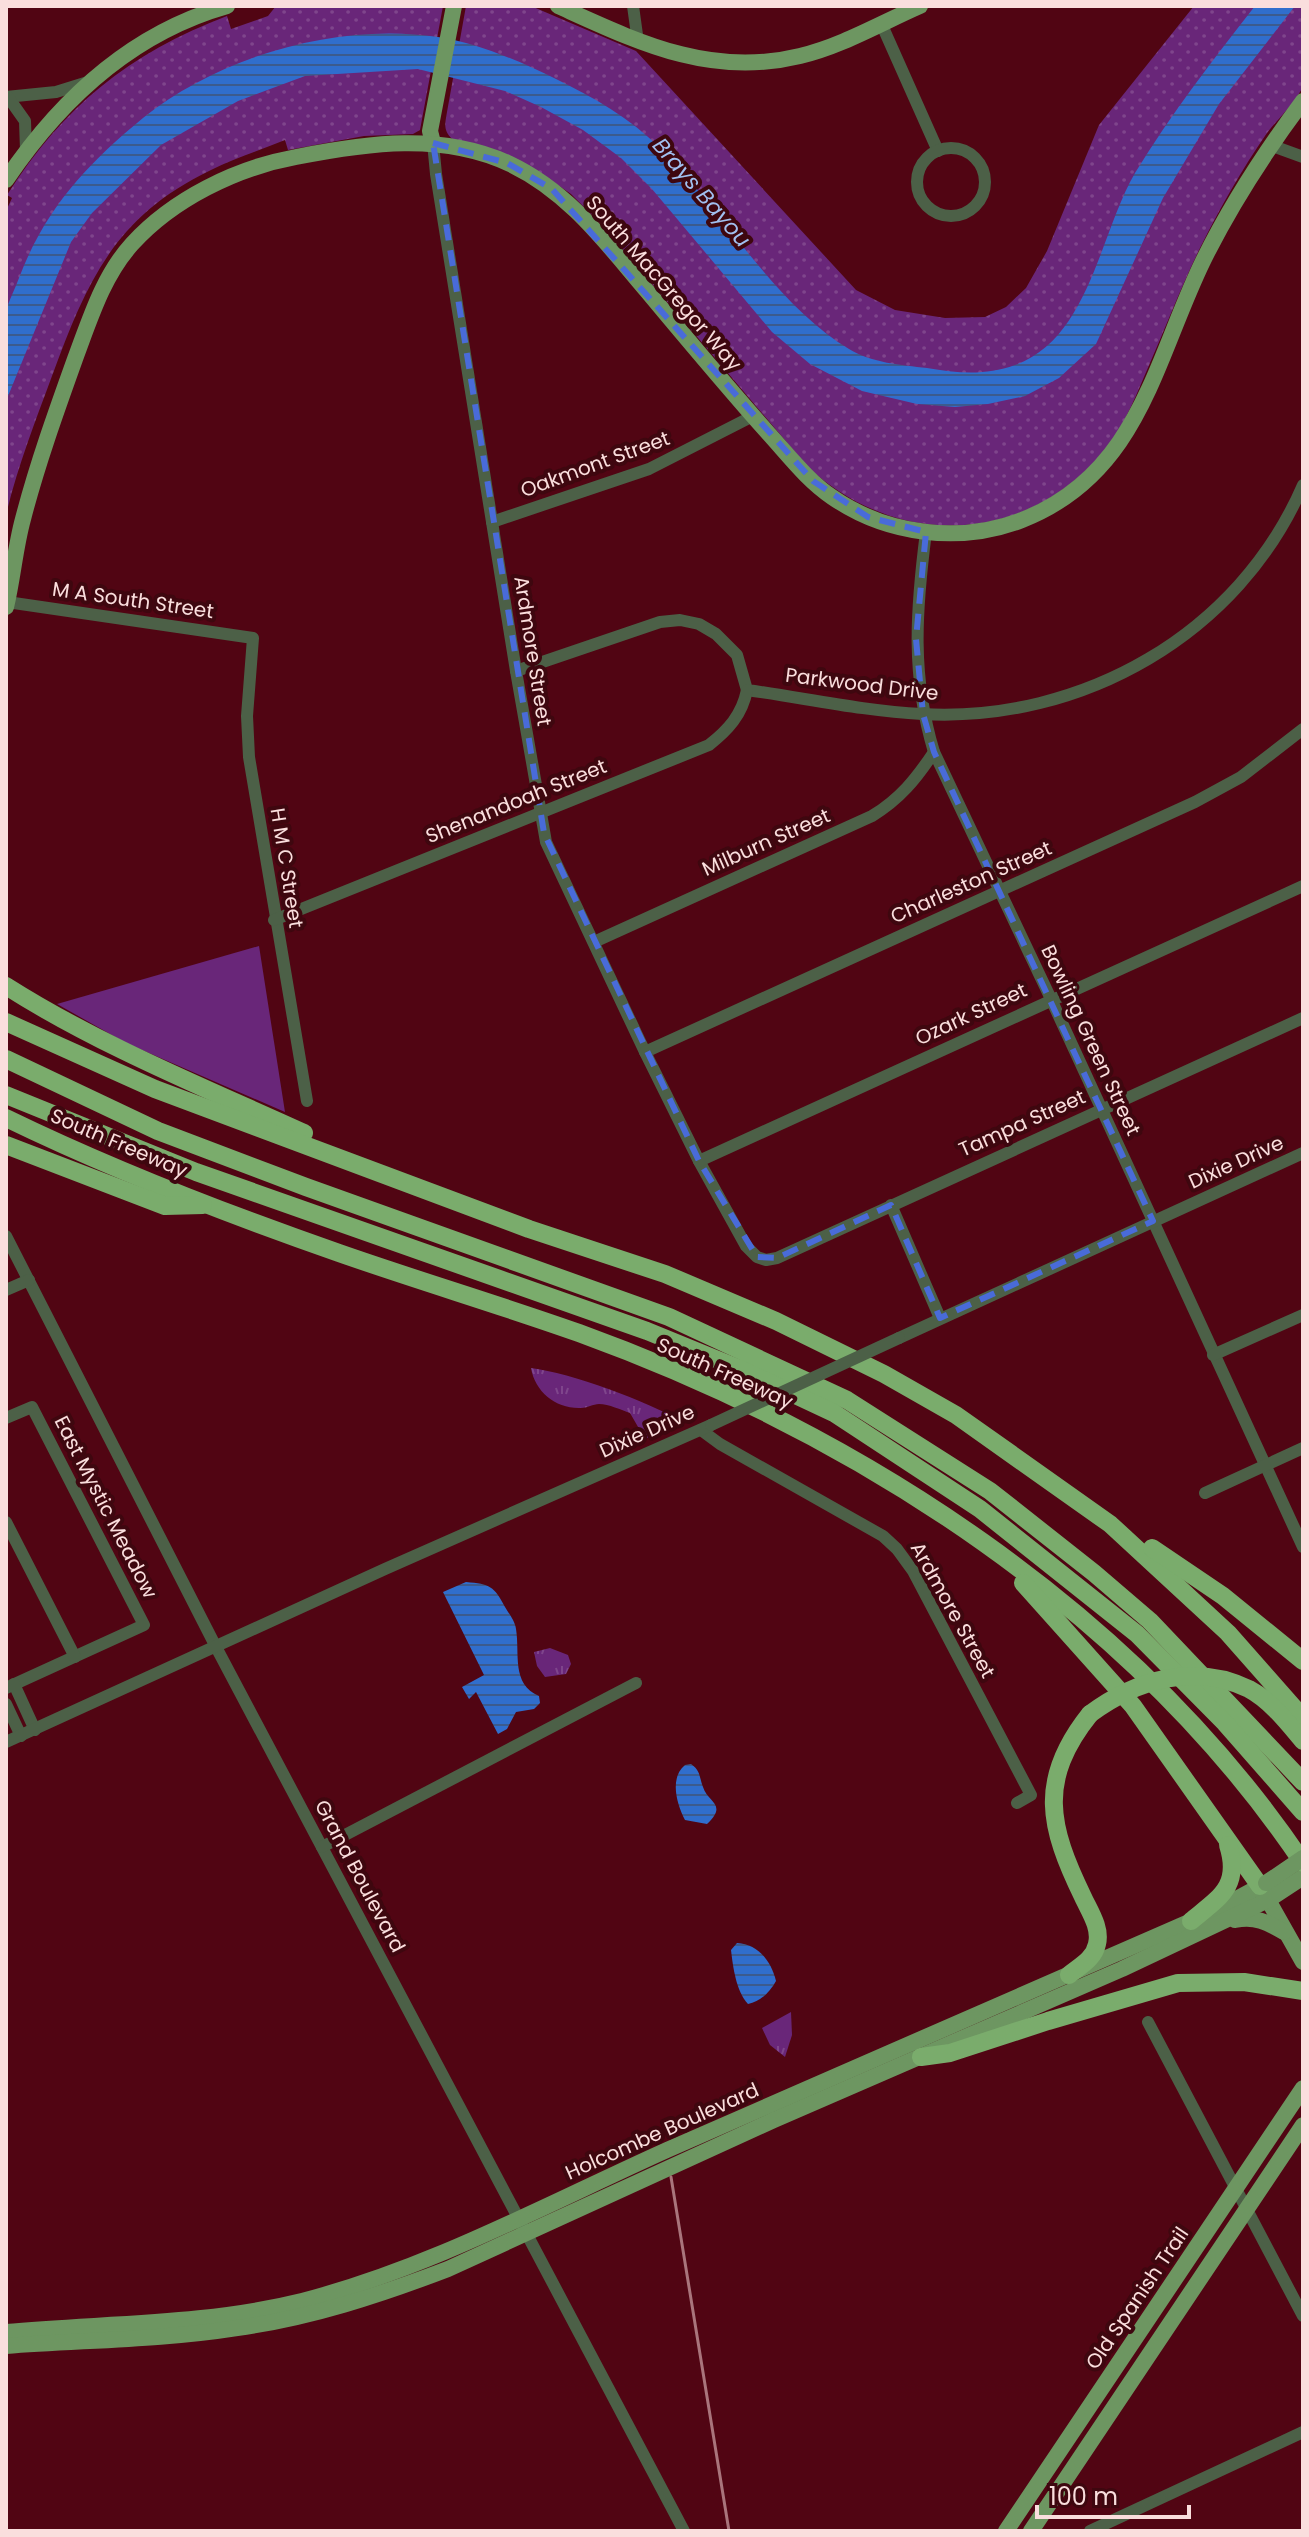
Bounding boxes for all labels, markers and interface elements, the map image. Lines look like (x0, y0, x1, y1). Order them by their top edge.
water label: Brays Bayou (645, 131, 758, 254)
street label: South MacGregor Way (580, 189, 748, 377)
street label: Oakmont Street (516, 424, 674, 504)
street label: Ardmore Street (507, 574, 559, 728)
street label: M A South Street (50, 575, 216, 625)
street label: Parkwood Drive (784, 661, 940, 707)
street label: Shenandoah Street (421, 752, 611, 850)
street label: Milburn Street (697, 801, 835, 883)
street label: H M C Street (264, 806, 310, 930)
street label: Charleston Street (886, 834, 1056, 930)
street label: Bowling Green Street (1034, 940, 1148, 1140)
street label: Ozark Street (911, 976, 1031, 1052)
street label: Tampa Street (954, 1083, 1090, 1163)
street label: South Freeway (46, 1102, 192, 1184)
street label: Dixie Drive (1184, 1129, 1288, 1195)
street label: South Freeway (652, 1330, 798, 1416)
street label: Dixie Drive (595, 1398, 699, 1464)
street label: East Mystic Meadow (48, 1411, 164, 1604)
street label: Ardmore Street (904, 1537, 1002, 1683)
street label: Grand Boulevard (308, 1795, 412, 1957)
street label: Holcombe Boulevard (561, 2076, 763, 2186)
street label: Old Spanish Trail (1079, 2221, 1195, 2375)
scale bar (1037, 2469, 1189, 2519)
text: 100 m (1049, 2480, 1118, 2513)

